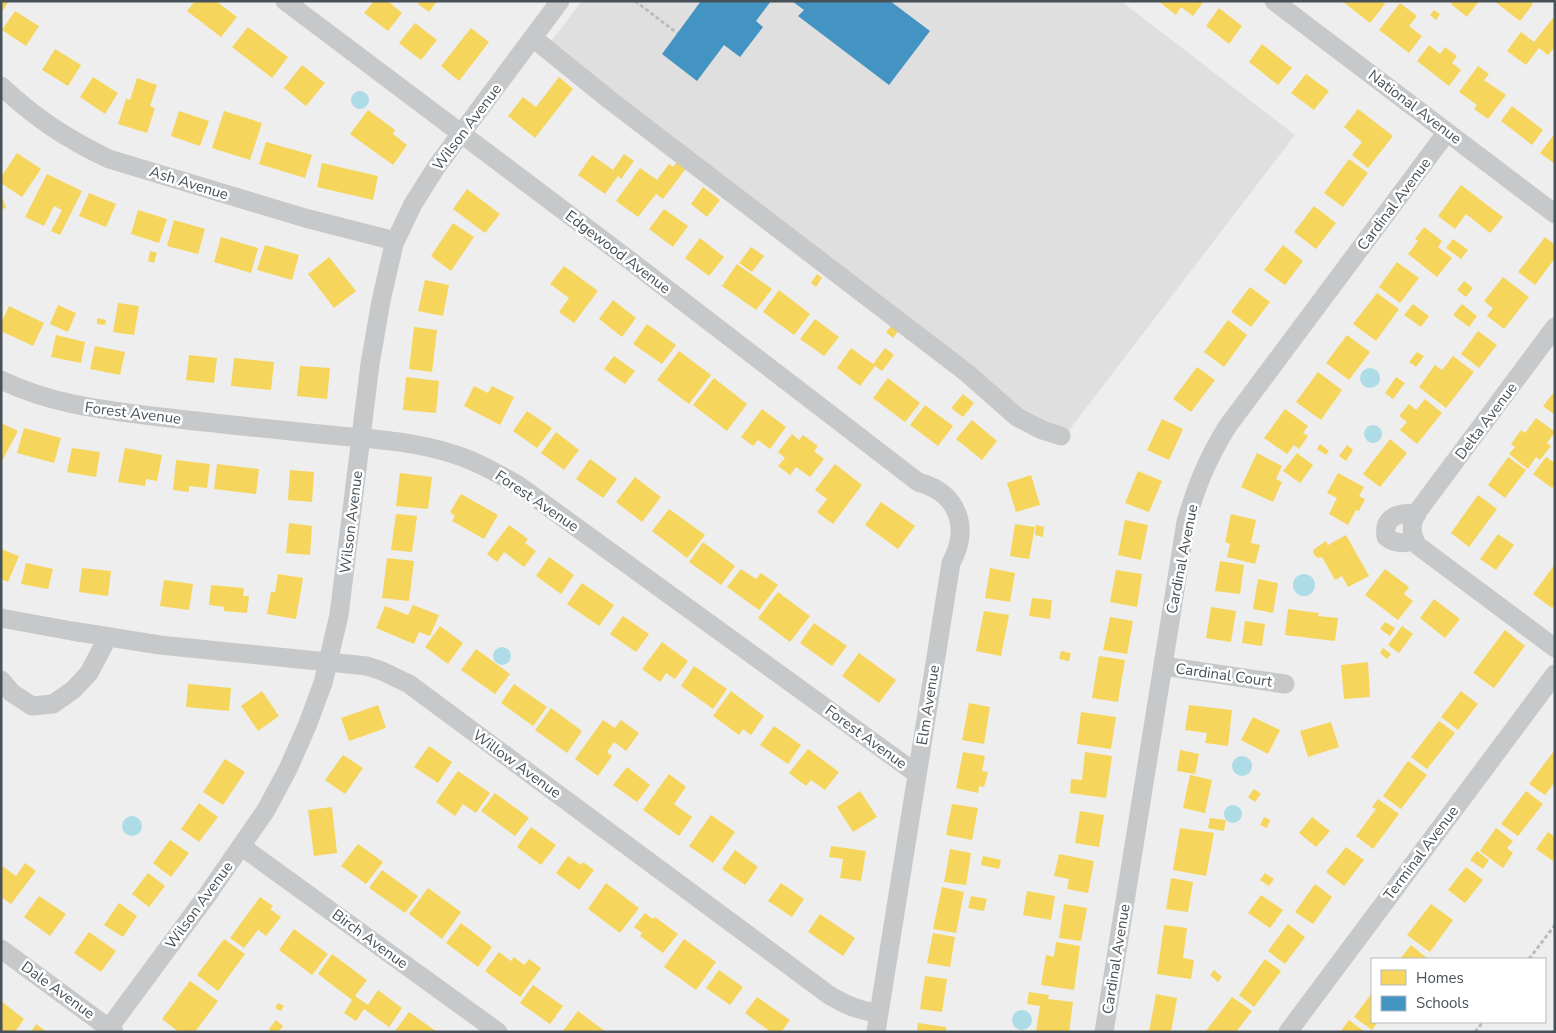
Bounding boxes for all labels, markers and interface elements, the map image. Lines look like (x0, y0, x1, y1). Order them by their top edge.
street label: National Avenue (1364, 65, 1466, 149)
street label: Wilson Avenue (428, 80, 506, 174)
street label: Cardinal Avenue (1353, 154, 1435, 254)
street label: Ash Avenue (147, 162, 231, 204)
street label: Edgewood Avenue (561, 206, 675, 298)
street label: Delta Avenue (1450, 378, 1522, 464)
street label: Forest Avenue (84, 397, 182, 429)
street label: Forest Avenue (491, 466, 583, 536)
street label: Wilson Avenue (335, 469, 367, 575)
street label: Cardinal Avenue (1162, 503, 1202, 615)
street label: Cardinal Court (1174, 658, 1274, 692)
street label: Elm Avenue (912, 663, 944, 747)
street label: Forest Avenue (821, 700, 911, 774)
street label: Willow Avenue (469, 725, 565, 803)
street label: Terminal Avenue (1379, 802, 1463, 904)
street label: Wilson Avenue (161, 857, 237, 953)
street label: Cardinal Avenue (1097, 903, 1135, 1015)
street label: Birch Avenue (328, 905, 412, 973)
street label: Dale Avenue (17, 957, 99, 1023)
legend (1371, 958, 1546, 1023)
text: Homes (1416, 968, 1464, 988)
text: Schools (1416, 993, 1469, 1013)

